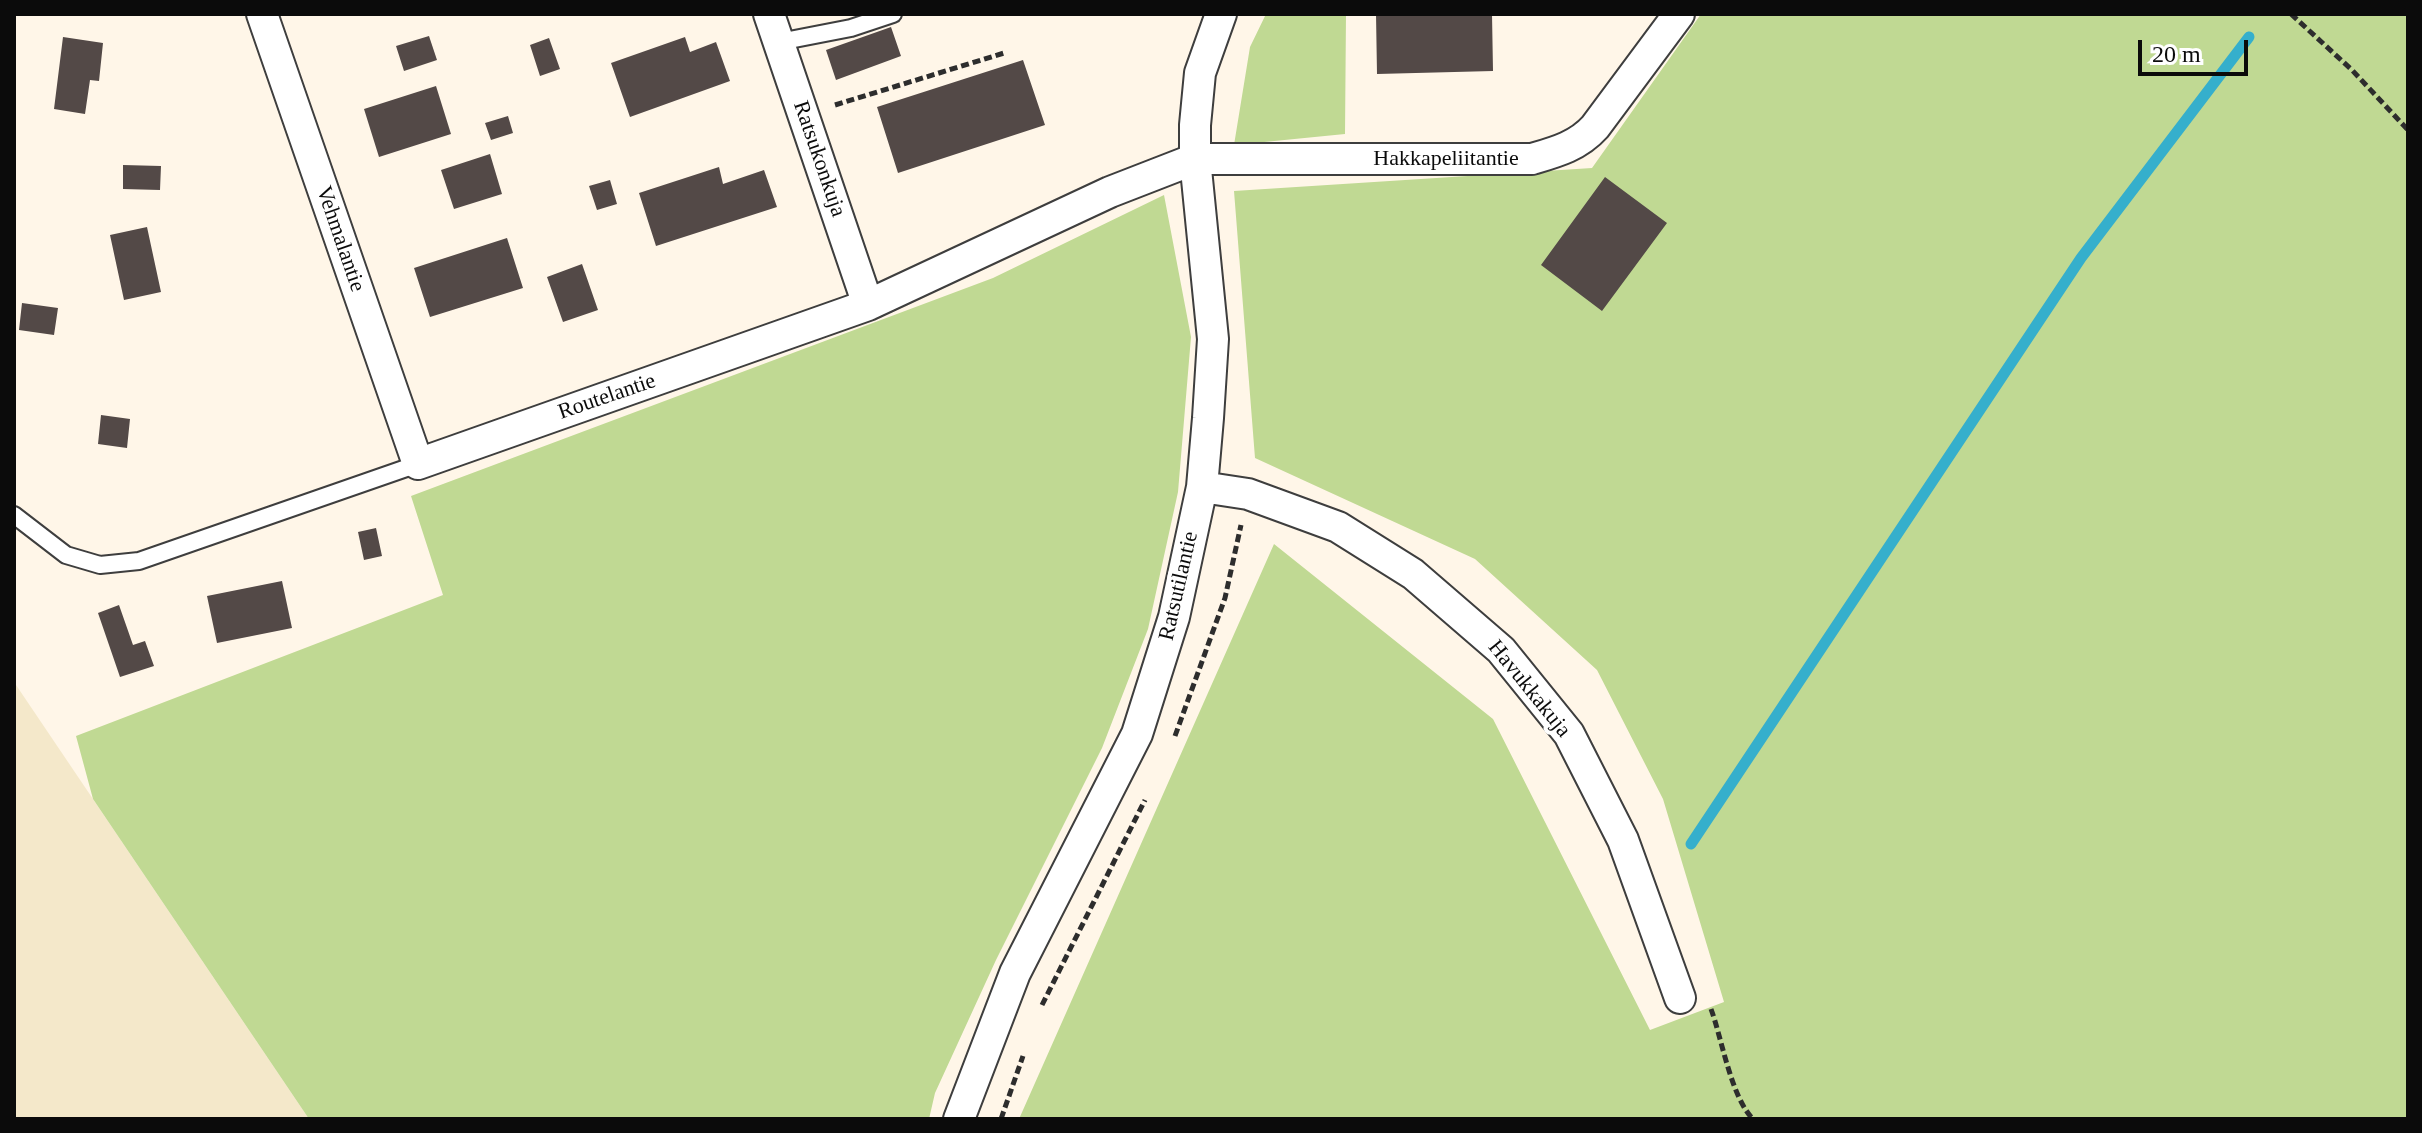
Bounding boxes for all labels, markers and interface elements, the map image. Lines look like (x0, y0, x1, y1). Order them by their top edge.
scale bar (2142, 24, 2252, 74)
text: 20 m (2152, 41, 2201, 67)
street label: Ratsukonkuja (787, 98, 851, 220)
street label: Hakkapeliitantie (1373, 146, 1519, 172)
street label: Vehmalantie (310, 183, 370, 295)
street label: Routelantie (555, 368, 659, 426)
street label: Ratsutilantie (1154, 529, 1204, 643)
street label: Havukkakuja (1482, 635, 1576, 743)

